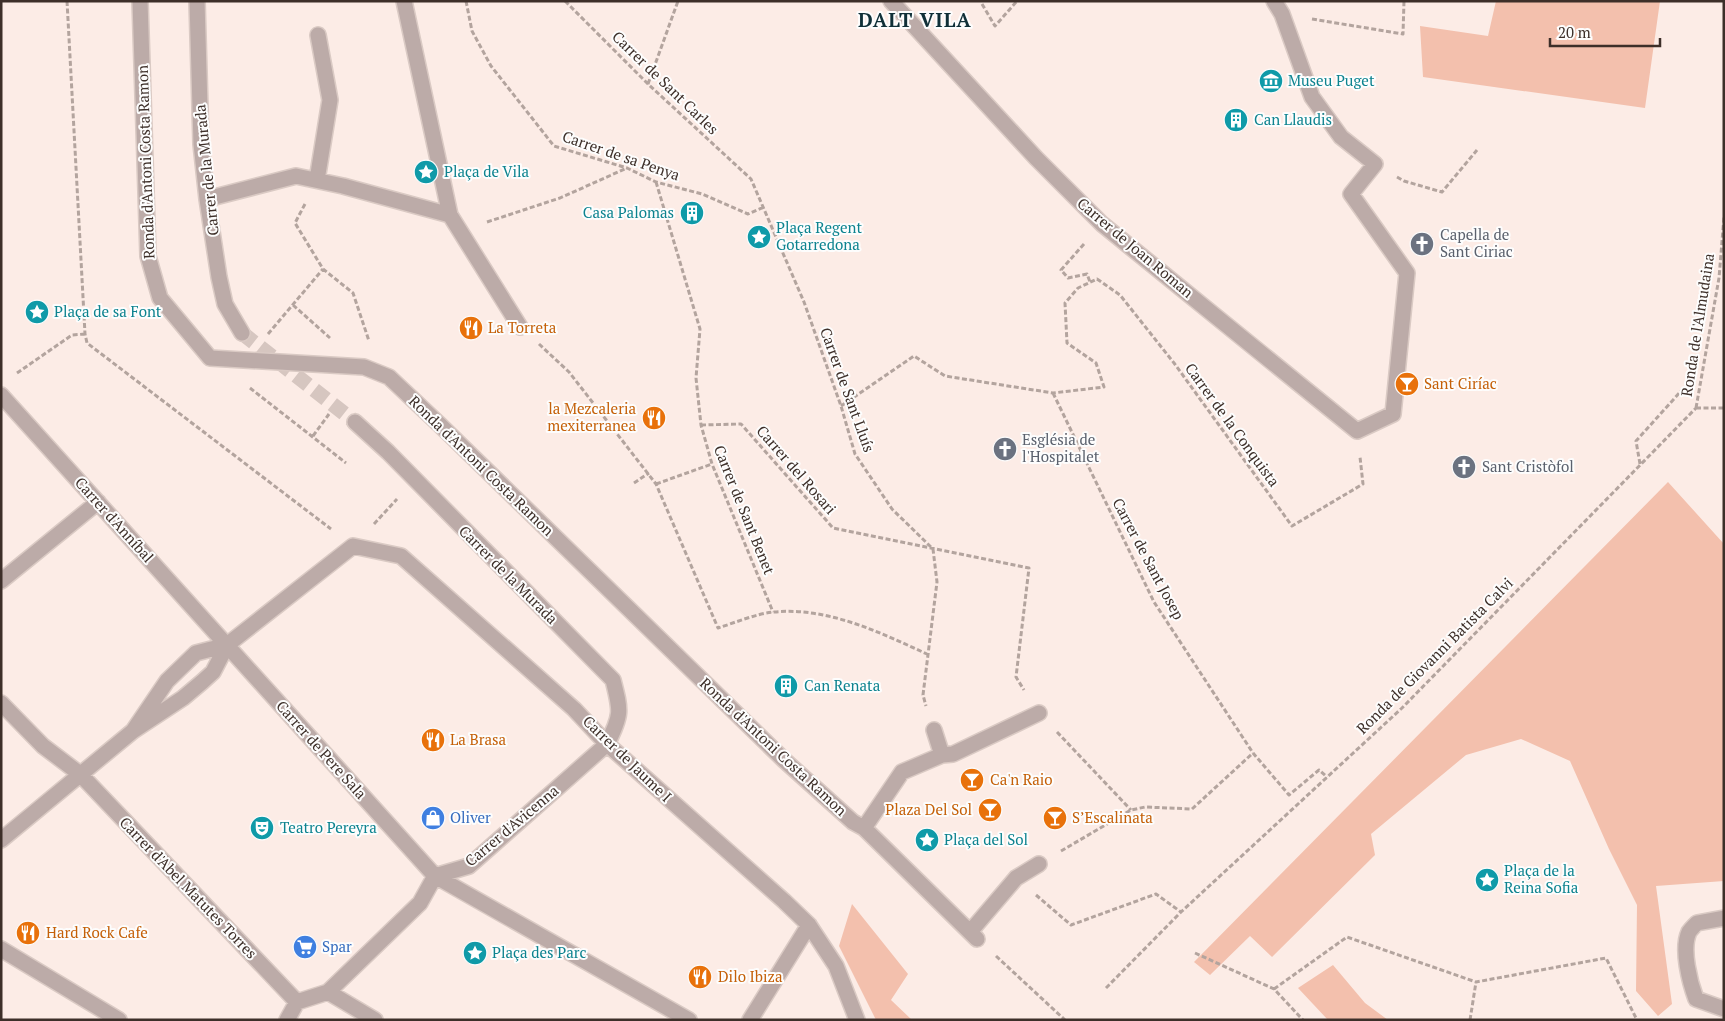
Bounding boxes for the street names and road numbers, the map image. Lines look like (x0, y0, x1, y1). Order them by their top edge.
street label: Carrer de Sant Carles (608, 26, 723, 138)
street label: Ronda d'Antoni Costa Ramon (132, 65, 158, 259)
street label: Carrer de la Murada (189, 103, 223, 237)
street label: Carrer de sa Penya (560, 126, 683, 185)
street label: Carrer de Joan Roman (1073, 193, 1198, 302)
street label: Ronda de l'Almudaina (1676, 251, 1718, 398)
street label: Carrer de Sant Lluís (816, 325, 880, 455)
street label: Carrer de la Conquista (1181, 358, 1285, 491)
street label: Ronda d'Antoni Costa Ramon (405, 391, 558, 540)
street label: Carrer del Rosari (753, 421, 841, 518)
street label: Carrer de Sant Benet (710, 442, 780, 578)
street label: Carrer d'Anníbal (71, 472, 158, 566)
street label: Carrer de Sant Josep (1108, 494, 1189, 623)
street label: Carrer de la Murada (455, 521, 563, 628)
street label: Ronda de Giovanni Batista Calvi (1352, 573, 1517, 738)
street label: Ronda d'Antoni Costa Ramon (696, 673, 852, 820)
street label: Carrer de Pere Sala (272, 696, 372, 803)
street label: Carrer de Jaume I (579, 711, 676, 806)
street label: Carrer d'Avicenna (460, 780, 563, 870)
street label: Carrer d'Abel Matutes Torres (116, 812, 262, 963)

